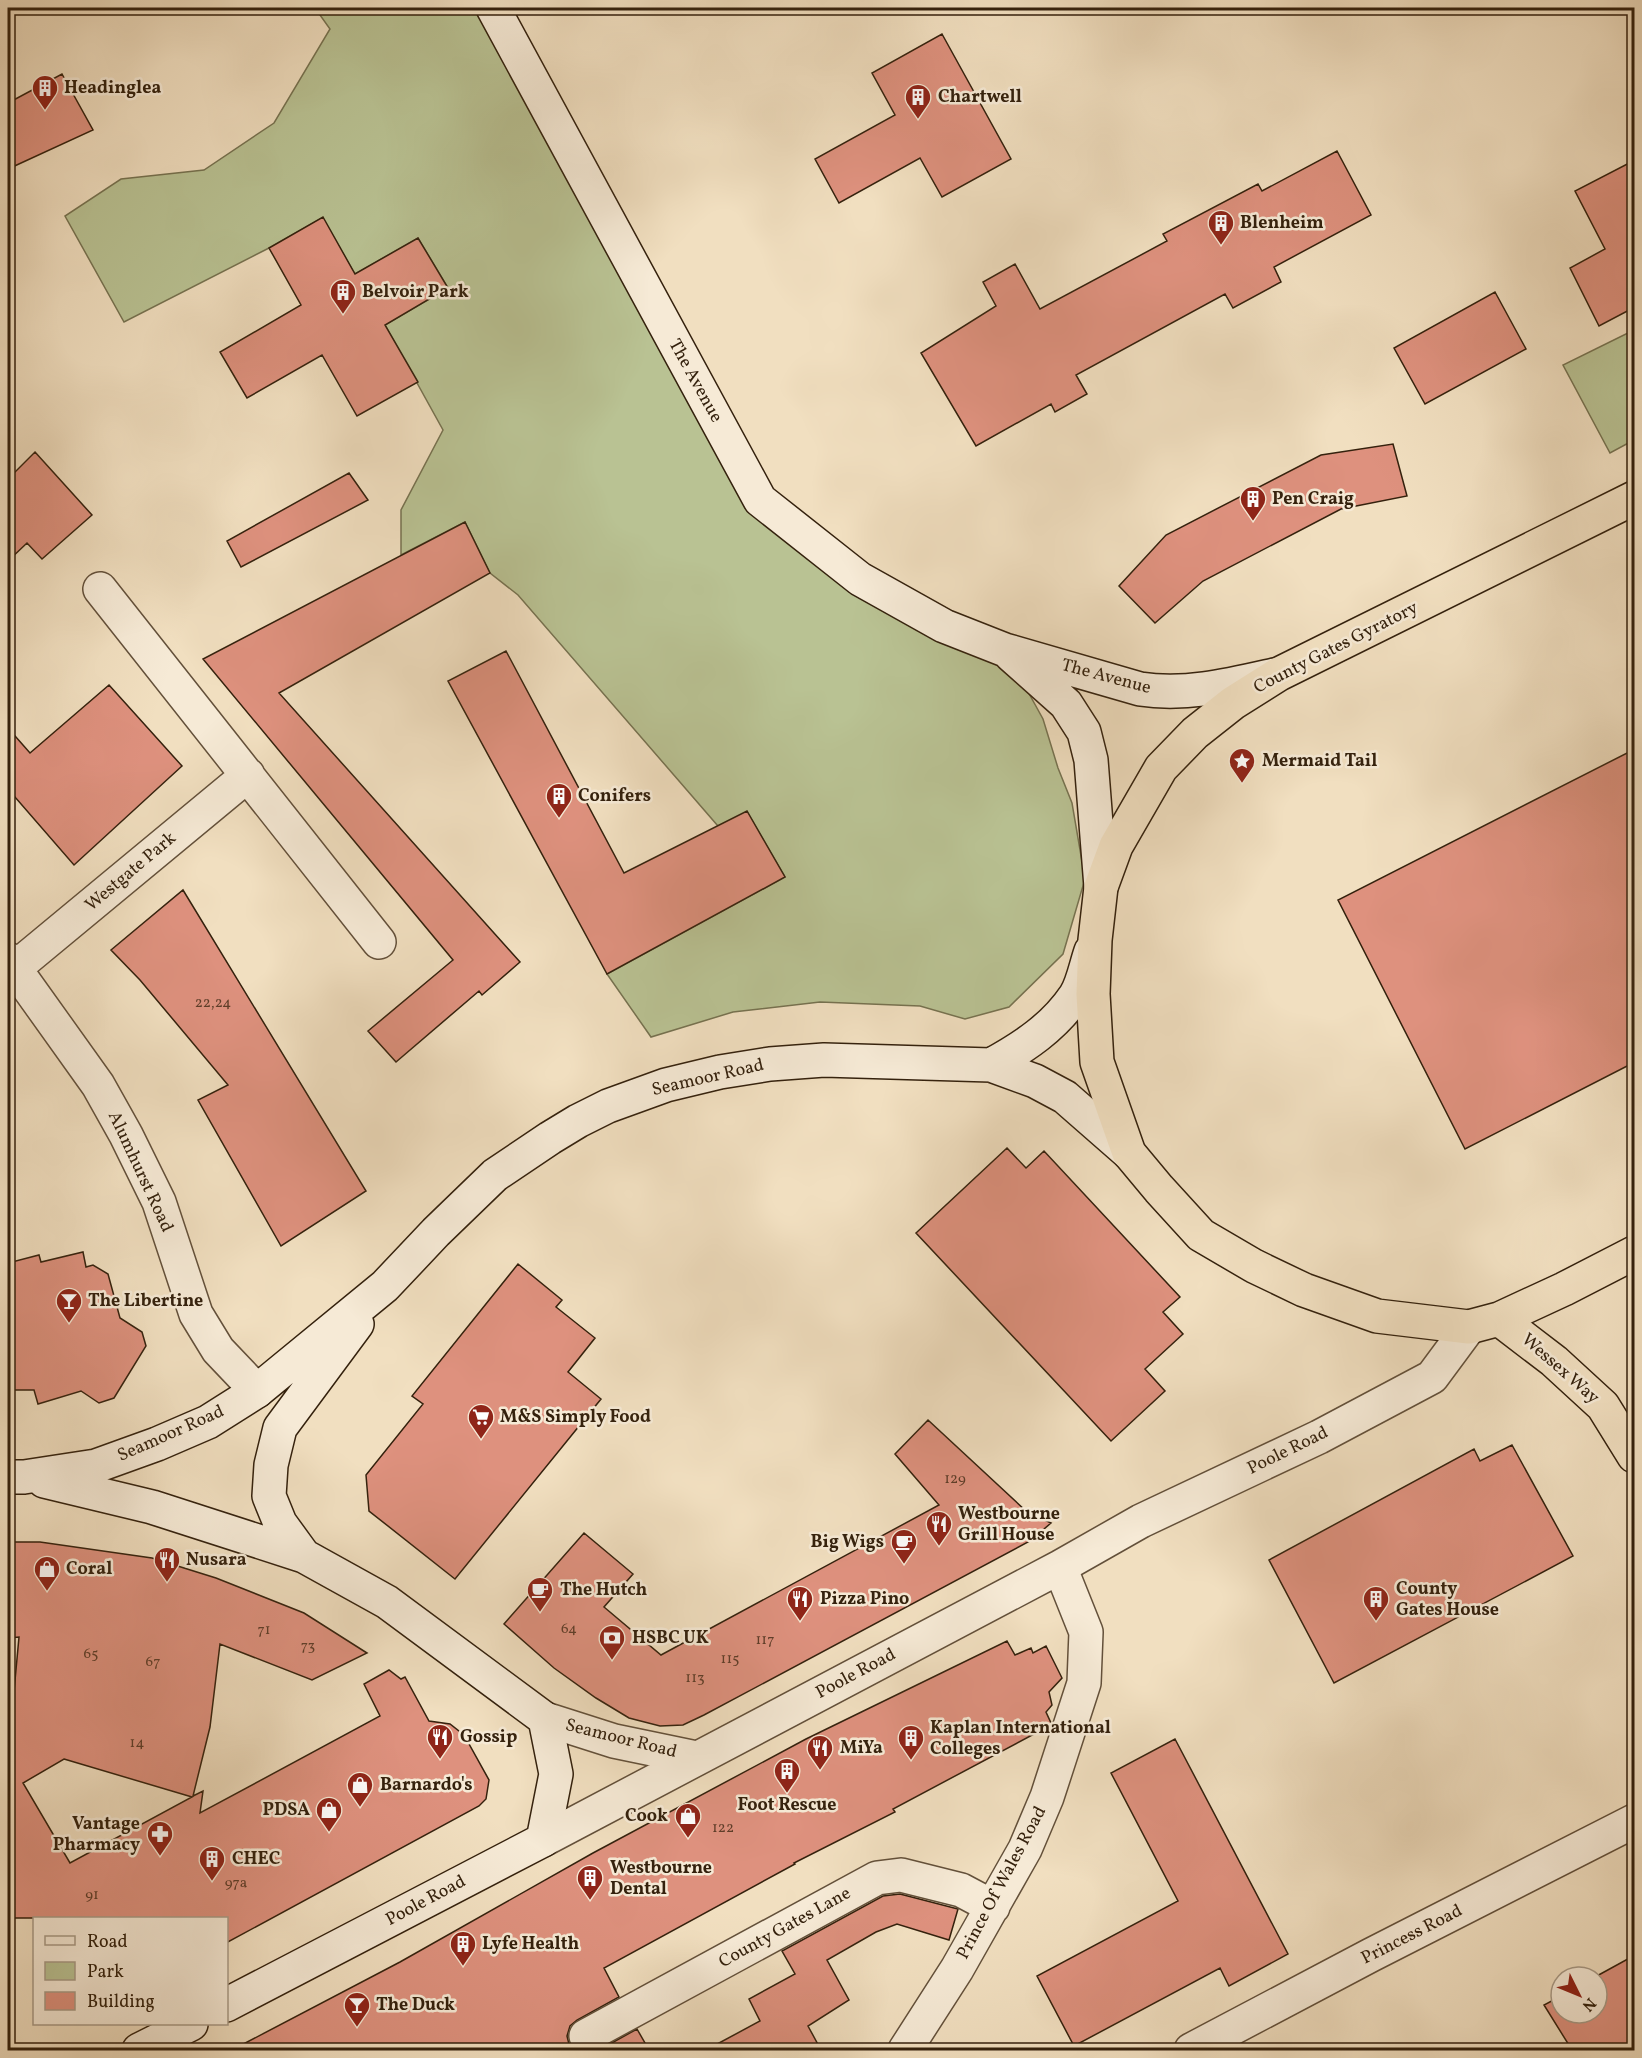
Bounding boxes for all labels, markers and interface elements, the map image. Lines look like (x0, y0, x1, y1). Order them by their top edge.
building icon: Headinglea (30, 73, 60, 111)
place label: Headinglea (64, 76, 161, 101)
building icon: Chartwell (903, 82, 933, 120)
place label: Chartwell (938, 85, 1022, 110)
building icon: Blenheim (1206, 208, 1236, 246)
place label: Blenheim (1240, 211, 1324, 236)
building icon: Belvoir Park (328, 277, 358, 315)
place label: Belvoir Park (362, 280, 469, 305)
street label: The Avenue (662, 335, 728, 427)
building icon: Pen Craig (1238, 484, 1268, 522)
place label: Pen Craig (1272, 487, 1354, 512)
street label: County Gates Gyratory (1250, 596, 1423, 700)
street label: The Avenue (1058, 653, 1154, 701)
place icon: Mermaid Tail (1227, 746, 1257, 784)
place label: Mermaid Tail (1262, 749, 1377, 774)
building icon: Conifers (544, 781, 574, 819)
place label: Conifers (578, 784, 651, 809)
street label: Westgate Park (80, 826, 182, 918)
house number: 22,24 (195, 993, 231, 1014)
street label: Seamoor Road (649, 1053, 767, 1103)
street label: Alumhurst Road (101, 1107, 179, 1237)
bar icon: The Libertine (54, 1286, 84, 1324)
place label: The Libertine (88, 1289, 203, 1314)
street label: Wessex Way (1515, 1328, 1605, 1410)
street label: Seamoor Road (114, 1399, 228, 1469)
supermarket icon: M&S Simply Food (466, 1402, 496, 1440)
place label: M&S Simply Food (500, 1405, 651, 1430)
street label: Poole Road (1243, 1421, 1333, 1481)
house number: 129 (944, 1469, 966, 1490)
place label: Westbourne Grill House (958, 1502, 1060, 1548)
restaurant icon: Westbourne Grill House (924, 1509, 954, 1547)
cafe icon: Big Wigs (889, 1527, 919, 1565)
place label: Big Wigs (811, 1530, 884, 1555)
restaurant icon: Nusara (152, 1545, 182, 1583)
place label: Nusara (186, 1548, 247, 1573)
shop icon: Coral (32, 1554, 62, 1592)
place label: Coral (66, 1557, 112, 1582)
cafe icon: The Hutch (525, 1575, 555, 1613)
place label: County Gates House (1396, 1577, 1499, 1623)
place label: The Hutch (560, 1578, 648, 1603)
restaurant icon: Pizza Pino (785, 1584, 815, 1622)
building icon: County Gates House (1361, 1584, 1391, 1622)
place label: Pizza Pino (820, 1587, 909, 1612)
house number: 64 (561, 1619, 577, 1640)
house number: 71 (257, 1620, 271, 1641)
bank icon: HSBC UK (597, 1623, 627, 1661)
place label: HSBC UK (632, 1626, 709, 1651)
house number: 117 (756, 1630, 774, 1651)
house number: 73 (301, 1636, 315, 1657)
street label: Poole Road (812, 1642, 900, 1706)
house number: 65 (84, 1644, 98, 1665)
house number: 115 (721, 1649, 739, 1670)
house number: 67 (146, 1652, 160, 1673)
house number: 113 (685, 1668, 705, 1689)
street label: Seamoor Road (563, 1713, 679, 1765)
place label: Kaplan International Colleges (930, 1716, 1111, 1762)
restaurant icon: Gossip (425, 1722, 455, 1760)
building icon: Kaplan International Colleges (896, 1723, 926, 1761)
place label: Gossip (460, 1725, 517, 1750)
house number: 14 (130, 1733, 144, 1754)
restaurant icon: MiYa (805, 1733, 835, 1771)
place label: MiYa (840, 1736, 883, 1761)
building icon: Foot Rescue (772, 1756, 802, 1794)
shop icon: Barnardo's (345, 1770, 375, 1808)
place label: Barnardo's (380, 1773, 473, 1798)
place label: Foot Rescue (737, 1793, 837, 1818)
shop icon: PDSA (314, 1795, 344, 1833)
place label: PDSA (262, 1798, 310, 1823)
shop icon: Cook (673, 1801, 703, 1839)
street label: Prince Of Wales Road (951, 1802, 1053, 1964)
place label: Cook (625, 1804, 668, 1829)
place label: Vantage Pharmacy (53, 1812, 140, 1858)
house number: 122 (712, 1818, 734, 1839)
pharmacy icon: Vantage Pharmacy (145, 1819, 175, 1857)
building icon: CHEC (197, 1844, 227, 1882)
place label: CHEC (232, 1847, 280, 1872)
place label: Westbourne Dental (610, 1856, 712, 1902)
building icon: Westbourne Dental (575, 1863, 605, 1901)
street label: Poole Road (382, 1869, 470, 1933)
house number: 97a (225, 1873, 247, 1894)
street label: County Gates Lane (714, 1881, 856, 1975)
house number: 91 (85, 1885, 99, 1906)
street label: Princess Road (1357, 1899, 1467, 1971)
legend (33, 1917, 228, 2025)
building icon: Lyfe Health (448, 1929, 478, 1967)
text: Road (87, 1930, 128, 1955)
place label: Lyfe Health (482, 1932, 579, 1957)
text: Park (87, 1960, 124, 1985)
north arrow (1549, 1965, 1609, 2025)
text: Building (87, 1990, 155, 2015)
bar icon: The Duck (342, 1990, 372, 2028)
text: N (1576, 1992, 1601, 2016)
place label: The Duck (376, 1993, 455, 2018)

